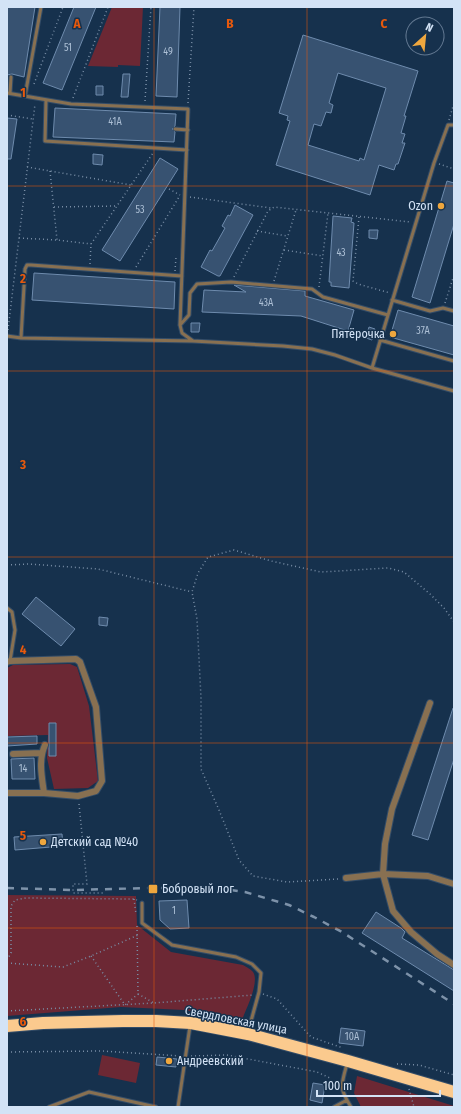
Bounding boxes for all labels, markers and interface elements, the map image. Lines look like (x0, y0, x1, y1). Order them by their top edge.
text: A (72, 16, 81, 31)
text: B (226, 16, 234, 31)
text: C (381, 16, 388, 31)
north arrow (405, 16, 445, 56)
text: N (423, 20, 435, 35)
house number: 51 (64, 42, 72, 54)
house number: 49 (163, 46, 173, 58)
text: 1 (20, 85, 26, 100)
house number: 41А (108, 116, 122, 128)
place label: Ozon (408, 199, 433, 213)
marker: Ozon (436, 201, 446, 211)
house number: 53 (135, 204, 145, 216)
house number: 43 (336, 247, 346, 259)
text: 2 (19, 271, 26, 286)
house number: 43А (259, 297, 274, 309)
house number: 37А (416, 325, 430, 337)
place label: Пятёрочка (331, 327, 385, 341)
marker: Пятёрочка (388, 329, 398, 339)
text: 3 (19, 457, 26, 472)
text: 4 (20, 642, 27, 657)
house number: 14 (19, 763, 28, 775)
text: 5 (20, 828, 26, 843)
place label: Детский сад №40 (50, 835, 138, 849)
marker: Детский сад №40 (38, 837, 48, 847)
place label: Бобровый лог (162, 882, 234, 896)
marker: Бобровый лог (147, 883, 159, 895)
house number: 1 (172, 905, 176, 917)
street label: Свердловская улица (184, 1003, 288, 1037)
text: 6 (20, 1014, 27, 1029)
house number: 10А (345, 1031, 360, 1043)
place label: Андреевский (177, 1054, 244, 1068)
marker: Андреевский (164, 1056, 174, 1066)
scale bar (317, 1072, 440, 1098)
text: 100 m (323, 1079, 352, 1093)

